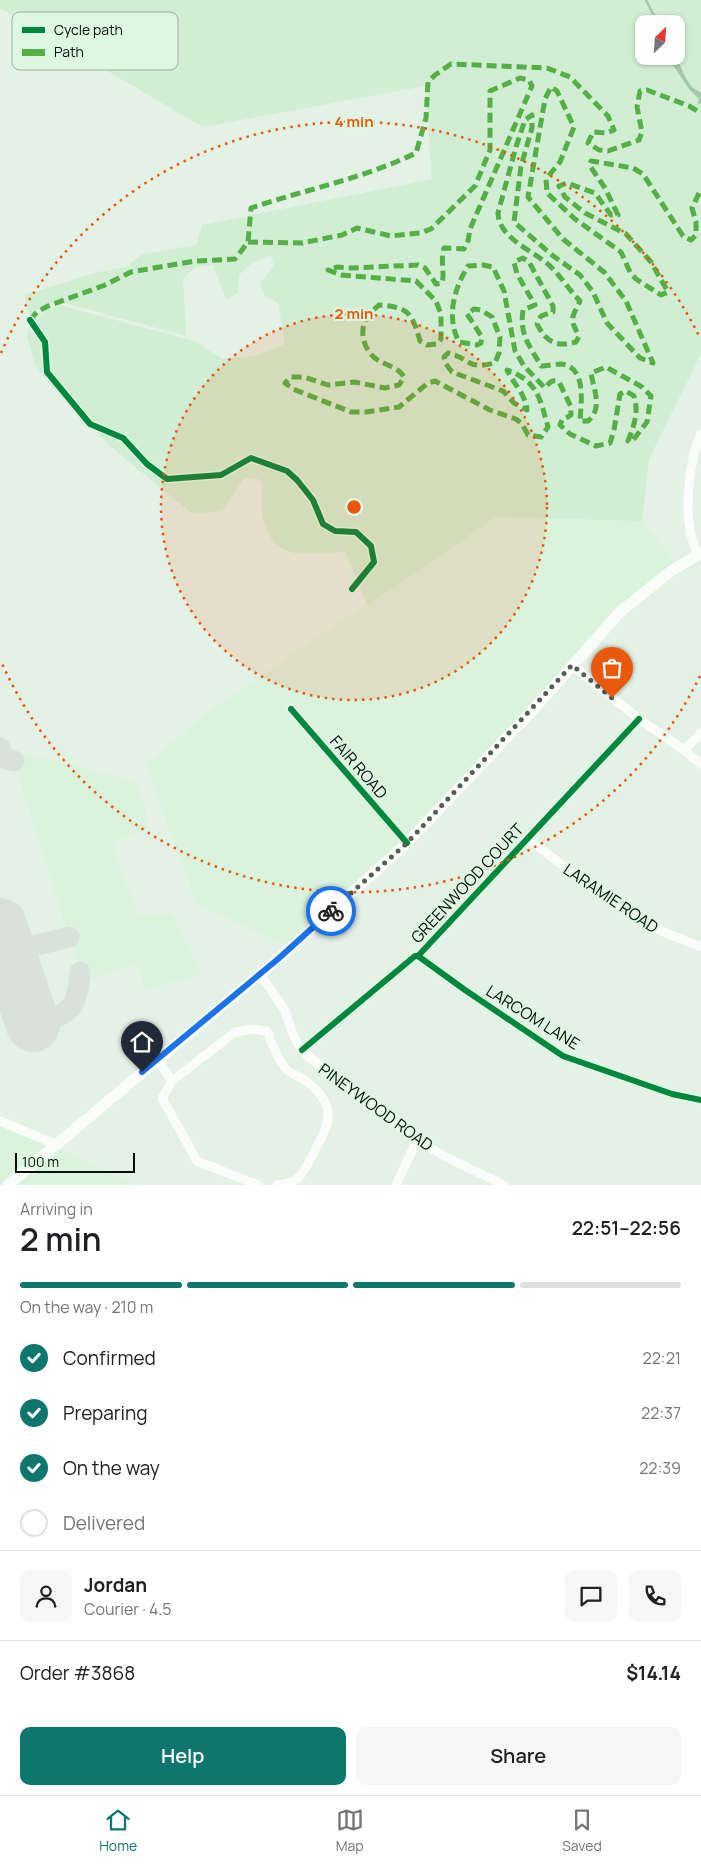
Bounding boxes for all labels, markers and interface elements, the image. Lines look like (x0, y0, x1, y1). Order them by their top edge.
legend (12, 12, 178, 70)
north arrow (635, 15, 685, 65)
map controls (635, 15, 685, 65)
text: Cycle path (54, 20, 123, 39)
text: Path (54, 42, 84, 61)
text: 4 min (334, 111, 374, 132)
text: 2 min (334, 303, 374, 324)
centre of rings (345, 498, 363, 516)
pin (591, 647, 633, 698)
icon: bag (598, 654, 626, 682)
street label: FAIR ROAD (325, 731, 393, 804)
street label: GREENWOOD COURT (406, 818, 529, 948)
street label: LARAMIE ROAD (559, 858, 663, 938)
courier (306, 886, 356, 936)
icon: bike (317, 897, 345, 925)
street label: LARCOM LANE (482, 980, 584, 1054)
pin (121, 1021, 163, 1072)
icon: home (128, 1028, 156, 1056)
street label: PINEYWOOD ROAD (314, 1058, 438, 1156)
scale bar (15, 1150, 135, 1173)
text: 100 m (22, 1152, 59, 1171)
text: Arriving in (20, 1198, 93, 1220)
text: 22:51–22:56 (572, 1215, 681, 1241)
text: 2 min (20, 1217, 102, 1261)
text: On the way · 210 m (20, 1296, 153, 1318)
icon: check (20, 1344, 48, 1372)
text: Confirmed (63, 1345, 156, 1371)
text: 22:21 (643, 1347, 681, 1369)
icon: check (20, 1399, 48, 1427)
text: Preparing (63, 1400, 148, 1426)
text: 22:37 (641, 1402, 681, 1424)
icon: check (20, 1454, 48, 1482)
text: On the way (63, 1455, 160, 1481)
text: 22:39 (639, 1457, 681, 1479)
text: Delivered (63, 1510, 145, 1536)
button: person (20, 1570, 72, 1622)
button: chat (565, 1570, 617, 1622)
button: phone (629, 1570, 681, 1622)
text: Jordan (84, 1572, 147, 1598)
text: Courier · 4.5 (84, 1598, 171, 1620)
text: Order #3868 (20, 1660, 135, 1686)
text: $14.14 (626, 1660, 681, 1686)
button: Help (20, 1727, 346, 1785)
button: Share (356, 1727, 681, 1785)
tab: Home (99, 1806, 137, 1855)
tab: Map (336, 1806, 364, 1855)
tab: Saved (562, 1806, 602, 1855)

